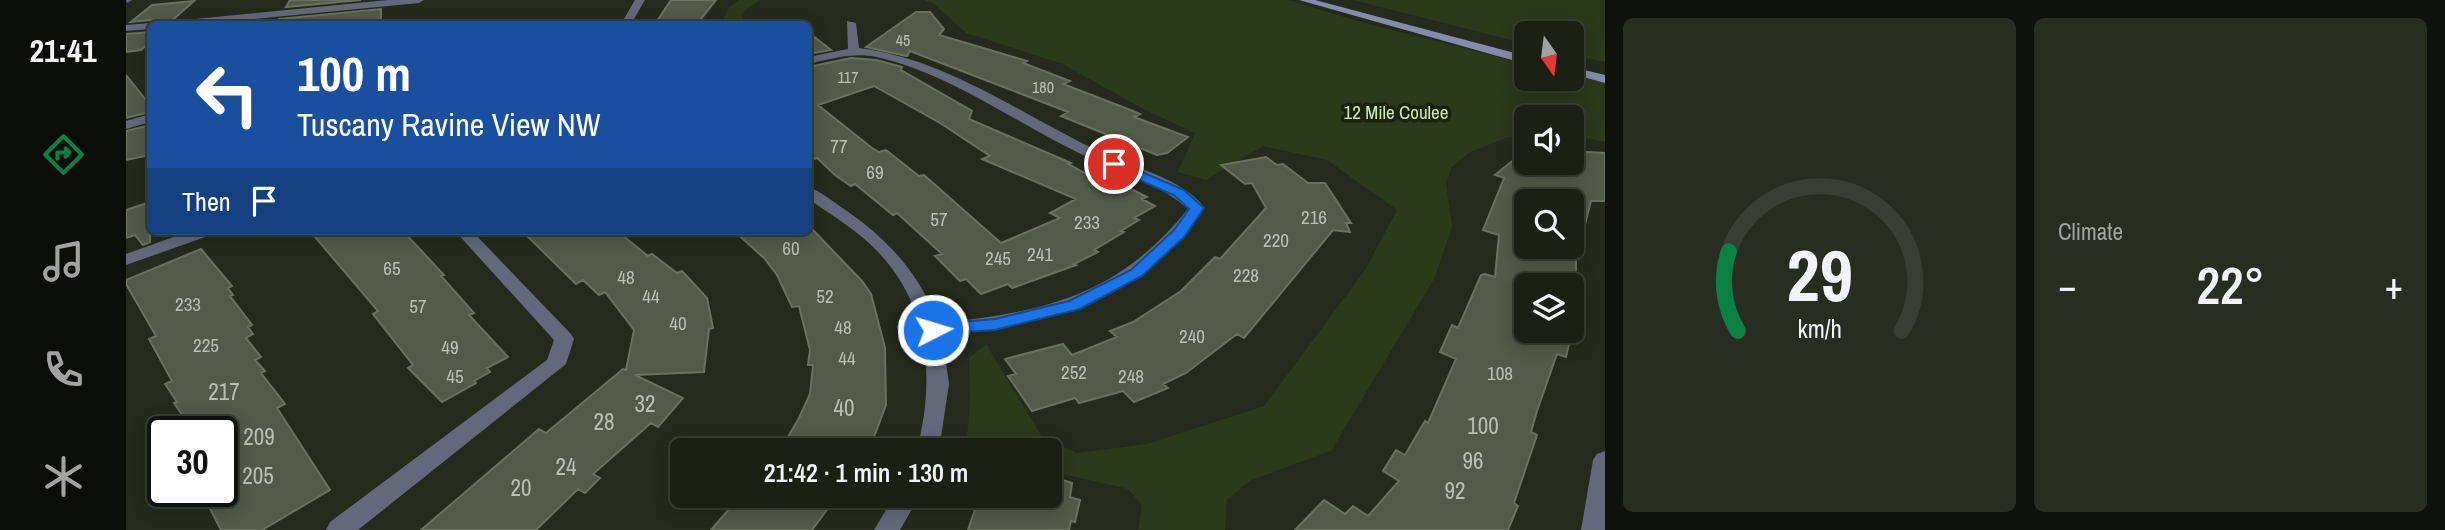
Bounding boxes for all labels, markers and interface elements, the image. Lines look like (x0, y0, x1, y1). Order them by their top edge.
north arrow (1514, 21, 1584, 91)
map controls (1514, 21, 1584, 343)
text: 21:41 (29, 29, 97, 72)
house number: 45 (896, 29, 910, 51)
text: 100 m (297, 40, 411, 106)
icon: left (182, 49, 273, 140)
house number: 117 (838, 66, 858, 88)
house number: 180 (1032, 76, 1054, 98)
park label: 12 Mile Coulee (1344, 99, 1448, 125)
text: Tuscany Ravine View NW (297, 103, 601, 146)
button: sound (1514, 105, 1584, 175)
icon: directions (39, 130, 88, 179)
house number: 77 (830, 133, 848, 159)
pin (1084, 134, 1144, 194)
icon: arrive (1095, 145, 1133, 183)
house number: 69 (866, 159, 884, 185)
icon: arrive (245, 182, 283, 220)
text: Then (182, 184, 231, 219)
button: search (1514, 189, 1584, 259)
house number: 216 (1301, 204, 1327, 230)
house number: 57 (930, 206, 948, 232)
house number: 233 (1074, 209, 1100, 235)
text: Climate (2058, 216, 2123, 247)
text: 29 (1786, 226, 1853, 324)
house number: 220 (1263, 227, 1289, 253)
house number: 60 (782, 235, 800, 261)
icon: music (39, 237, 88, 286)
house number: 241 (1027, 241, 1053, 267)
house number: 245 (985, 245, 1011, 271)
text: 22° (2196, 250, 2265, 320)
house number: 65 (383, 255, 401, 281)
text: − (2058, 260, 2076, 311)
text: + (2385, 260, 2403, 311)
house number: 228 (1233, 262, 1259, 288)
house number: 48 (617, 264, 635, 290)
button: layers (1514, 273, 1584, 343)
house number: 44 (642, 283, 660, 309)
house number: 52 (816, 283, 834, 309)
house number: 233 (175, 291, 201, 317)
house number: 57 (409, 293, 427, 319)
position arrow (896, 293, 970, 367)
house number: 40 (669, 310, 687, 336)
text: km/h (1797, 312, 1842, 346)
house number: 48 (834, 314, 852, 340)
house number: 240 (1179, 323, 1205, 349)
house number: 225 (193, 332, 219, 358)
house number: 49 (441, 334, 459, 360)
icon: phone (39, 345, 88, 394)
house number: 44 (838, 345, 856, 371)
house number: 252 (1061, 359, 1087, 385)
house number: 108 (1487, 360, 1513, 386)
house number: 45 (446, 363, 464, 389)
house number: 248 (1118, 363, 1144, 389)
house number: 217 (208, 376, 240, 407)
house number: 32 (635, 388, 655, 419)
house number: 40 (834, 392, 854, 423)
house number: 28 (594, 406, 614, 437)
house number: 100 (1467, 410, 1499, 441)
speed limit sign: 30 (147, 416, 238, 507)
house number: 209 (243, 421, 275, 452)
house number: 96 (1463, 445, 1483, 476)
house number: 24 (556, 451, 577, 482)
icon: climate (39, 452, 88, 501)
text: 21:42 · 1 min · 130 m (764, 455, 968, 490)
house number: 205 (242, 460, 274, 491)
house number: 20 (511, 472, 531, 503)
house number: 92 (1445, 475, 1465, 506)

